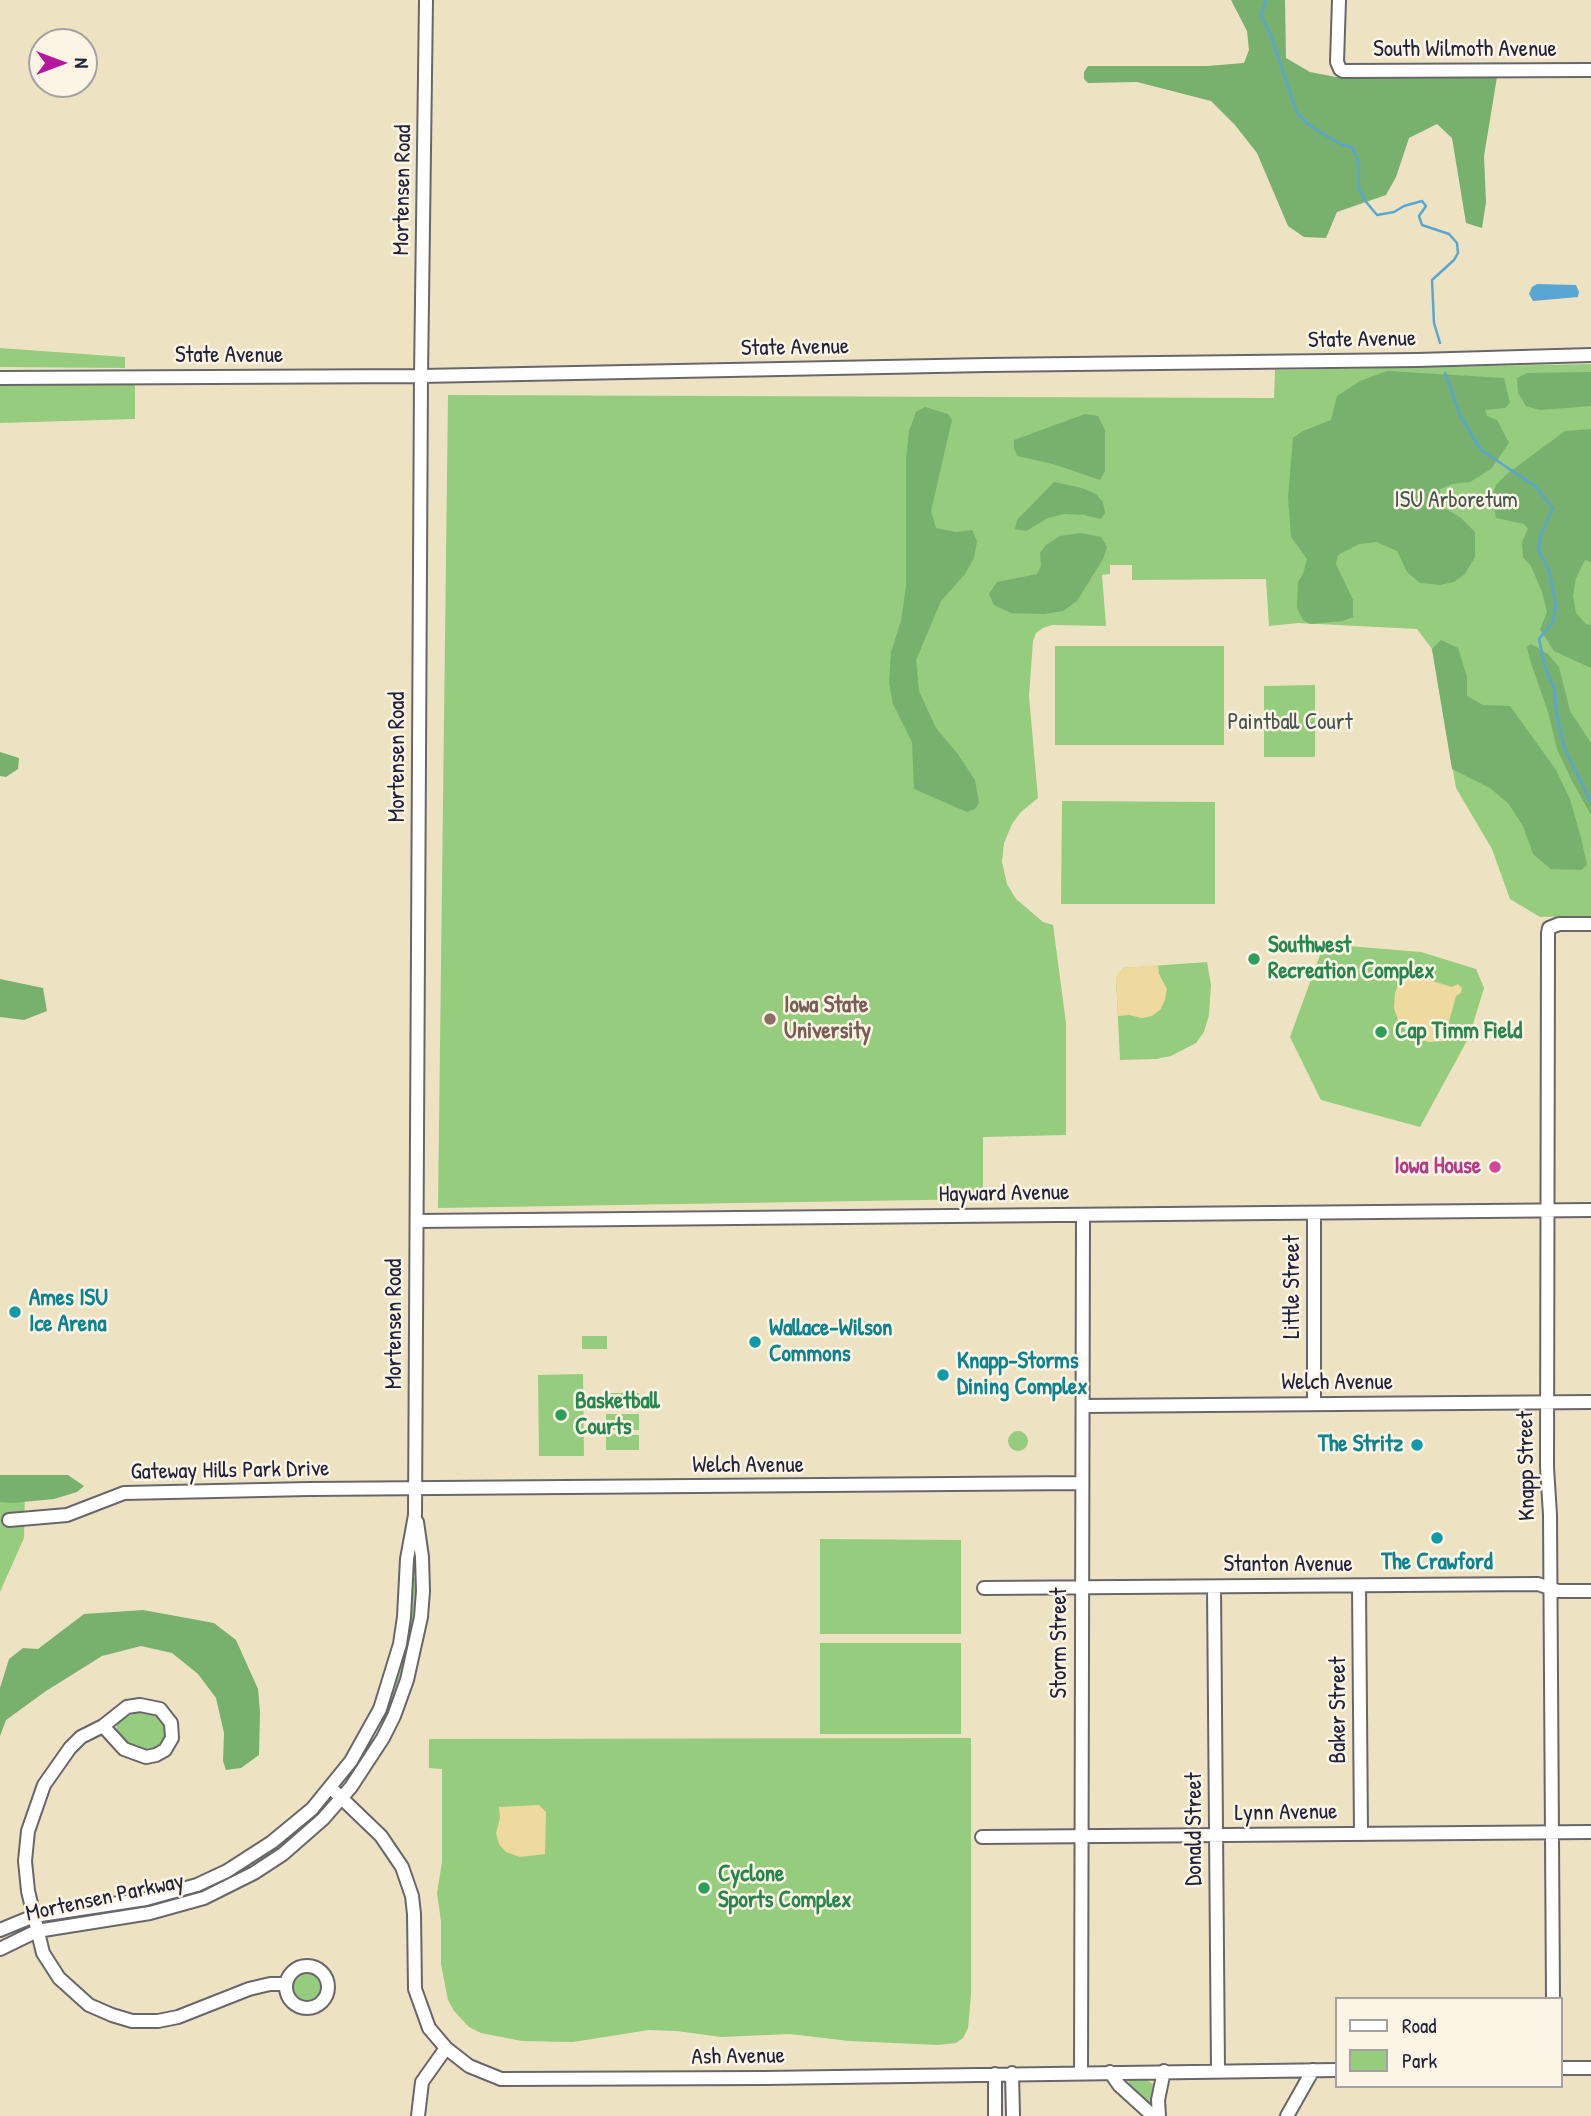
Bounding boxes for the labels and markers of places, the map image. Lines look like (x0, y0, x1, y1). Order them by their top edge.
place label: Southwest Recreation Complex (1268, 932, 1434, 986)
marker: Southwest Recreation Complex (1246, 951, 1262, 967)
place label: Iowa State University (784, 992, 871, 1046)
marker: Iowa State University (762, 1011, 778, 1027)
place label: Cap Timm Field (1395, 1018, 1522, 1046)
marker: Cap Timm Field (1373, 1024, 1389, 1040)
place label: Iowa House (1394, 1153, 1481, 1181)
marker: Iowa House (1487, 1159, 1503, 1175)
place label: Ames ISU Ice Arena (29, 1285, 108, 1339)
marker: Ames ISU Ice Arena (7, 1304, 23, 1320)
place label: Wallace-Wilson Commons (769, 1315, 892, 1369)
marker: Wallace-Wilson Commons (747, 1334, 763, 1350)
place label: Knapp-Storms Dining Complex (957, 1348, 1087, 1402)
marker: Knapp-Storms Dining Complex (935, 1367, 951, 1383)
place label: Basketball Courts (575, 1388, 660, 1442)
marker: Basketball Courts (553, 1407, 569, 1423)
place label: The Stritz (1318, 1431, 1403, 1459)
marker: The Stritz (1409, 1437, 1425, 1453)
marker: The Crawford (1429, 1530, 1445, 1546)
place label: The Crawford (1381, 1549, 1493, 1577)
place label: Cyclone Sports Complex (718, 1861, 852, 1915)
marker: Cyclone Sports Complex (696, 1880, 712, 1896)

